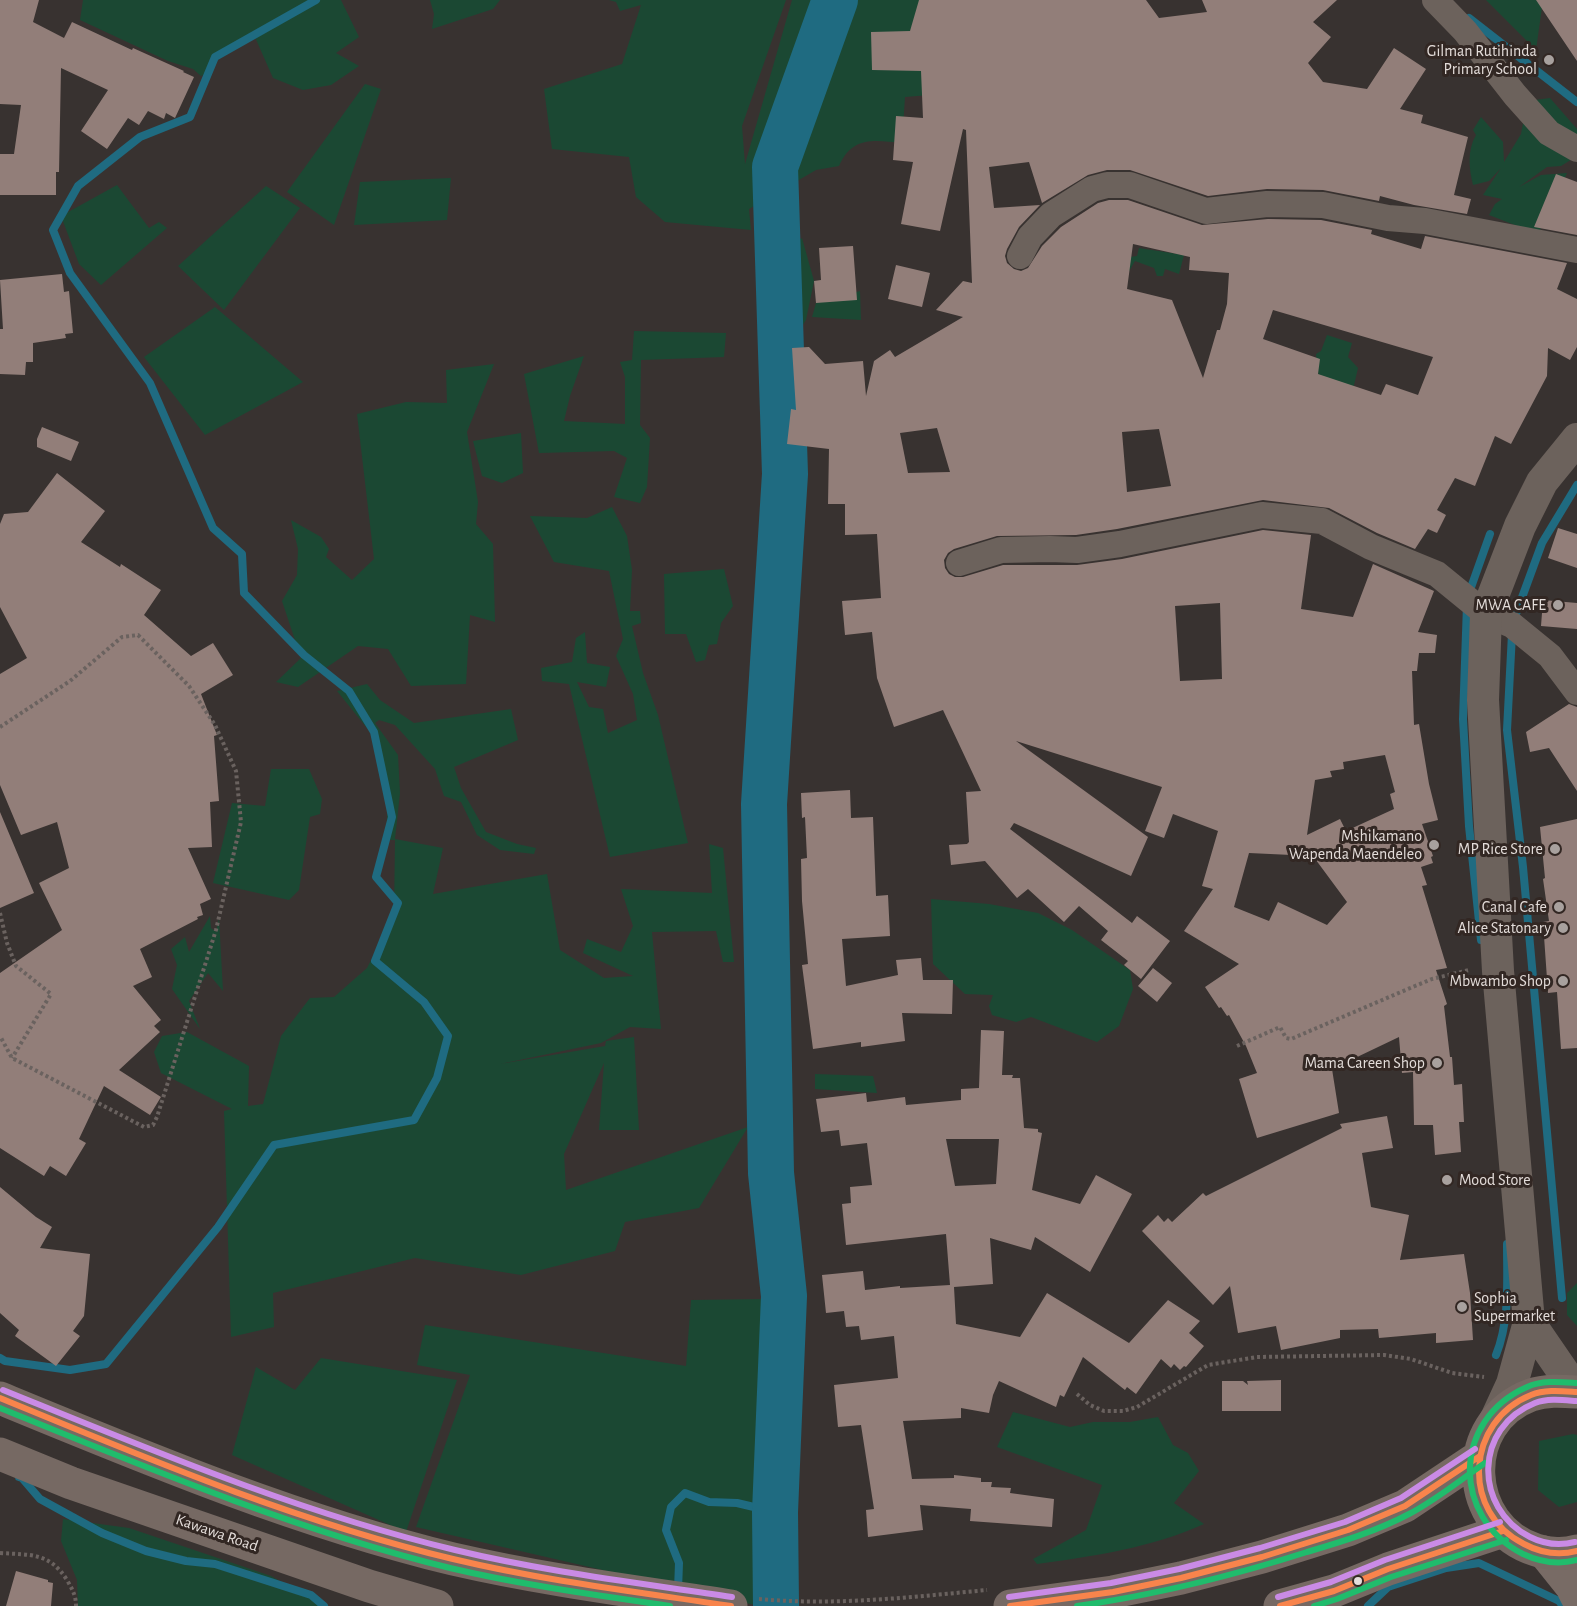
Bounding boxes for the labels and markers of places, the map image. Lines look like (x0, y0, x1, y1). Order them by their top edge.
place label: Gilman Rutihinda Primary School (1427, 41, 1537, 79)
marker: Gilman Rutihinda Primary School (1542, 53, 1556, 67)
place label: MWA CAFE (1475, 595, 1546, 615)
marker: MWA CAFE (1551, 598, 1565, 612)
place label: Mshikamano Wapenda Maendeleo (1289, 826, 1422, 864)
marker: Mshikamano Wapenda Maendeleo (1427, 838, 1441, 852)
place label: MP Rice Store (1458, 839, 1543, 859)
marker: MP Rice Store (1548, 842, 1562, 856)
place label: Canal Cafe (1482, 897, 1547, 917)
marker: Canal Cafe (1552, 900, 1566, 914)
place label: Alice Statonary (1457, 918, 1551, 938)
marker: Alice Statonary (1556, 921, 1570, 935)
place label: Mbwambo Shop (1449, 971, 1551, 991)
marker: Mbwambo Shop (1556, 974, 1570, 988)
place label: Mama Careen Shop (1304, 1053, 1425, 1073)
marker: Mama Careen Shop (1430, 1056, 1444, 1070)
place label: Mood Store (1459, 1170, 1531, 1190)
marker: Mood Store (1440, 1173, 1454, 1187)
place label: Sophia Supermarket (1474, 1288, 1555, 1326)
marker: Sophia Supermarket (1455, 1300, 1469, 1314)
unlabelled marker (1352, 1575, 1364, 1587)

